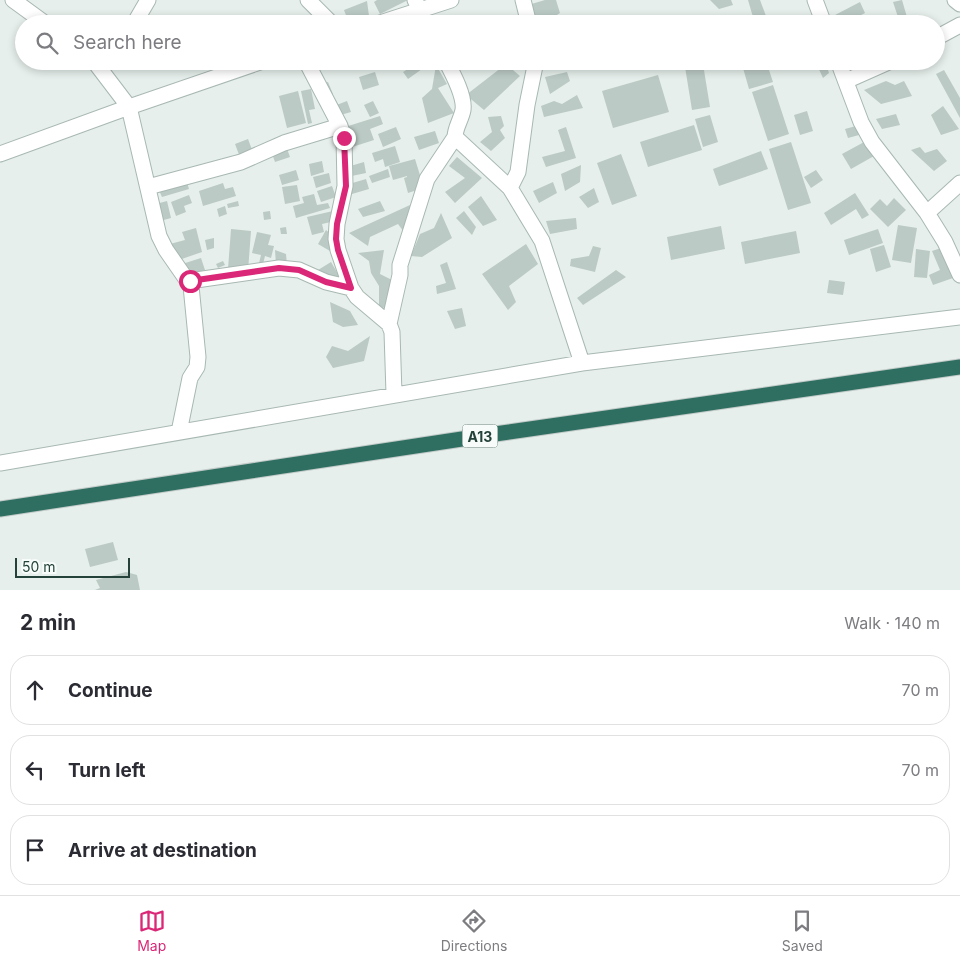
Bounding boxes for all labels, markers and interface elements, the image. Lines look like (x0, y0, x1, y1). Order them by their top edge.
search box (15, 15, 945, 70)
icon: search (33, 29, 61, 57)
text: Search here (73, 31, 182, 54)
route end (333, 127, 356, 150)
route start (179, 270, 202, 293)
road number: A13 (462, 424, 498, 448)
scale bar (15, 555, 130, 578)
text: 50 m (22, 558, 56, 575)
text: 2 min (20, 610, 76, 635)
text: Walk · 140 m (844, 613, 940, 633)
icon: ahead (21, 676, 49, 704)
text: Continue (68, 679, 153, 702)
text: 70 m (902, 680, 939, 700)
icon: left (21, 756, 49, 784)
text: Turn left (68, 759, 146, 782)
text: 70 m (902, 760, 939, 780)
icon: arrive (21, 836, 49, 864)
text: Arrive at destination (68, 839, 257, 862)
tab: Map (137, 907, 166, 954)
tab: Directions (441, 907, 507, 954)
tab: Saved (782, 907, 823, 954)

